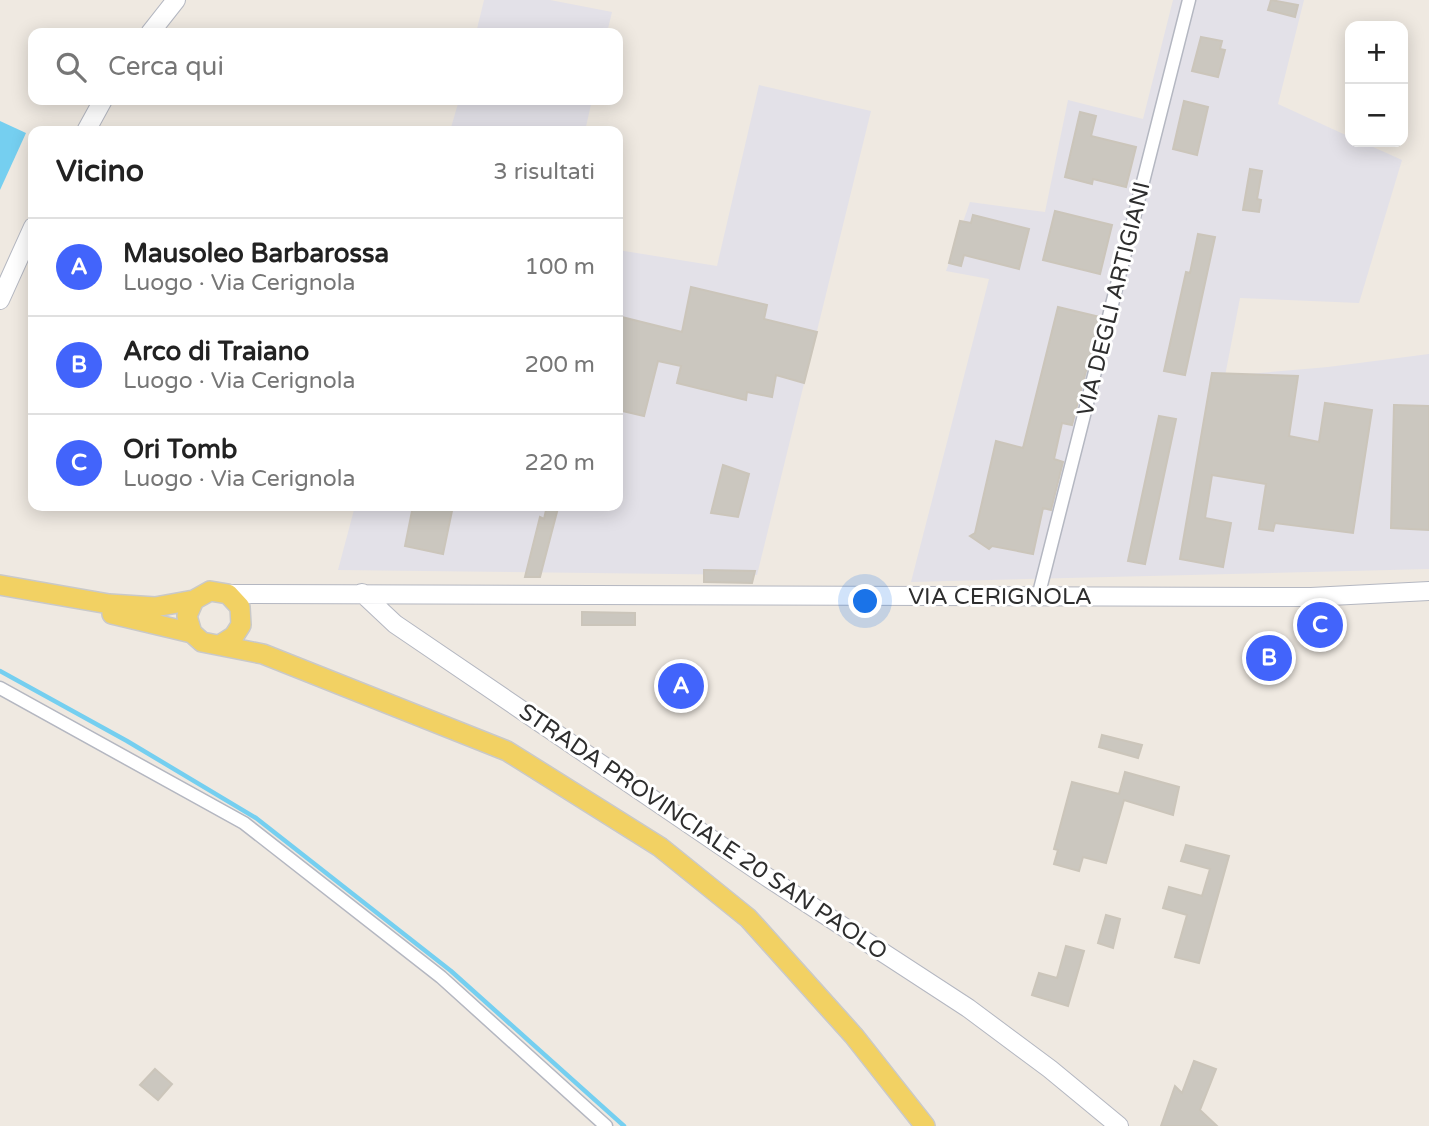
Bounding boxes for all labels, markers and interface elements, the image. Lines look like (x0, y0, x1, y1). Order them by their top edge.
map controls (1345, 21, 1408, 147)
button: + (1345, 21, 1408, 84)
search box (28, 28, 623, 105)
icon: search (52, 48, 90, 86)
text: Cerca qui (108, 51, 224, 82)
button: − (1345, 84, 1408, 147)
text: Vicino (56, 153, 144, 190)
text: 3 risultati (493, 158, 595, 186)
street label: VIA DEGLI ARTIGIANI (1071, 179, 1157, 419)
text: Mausoleo Barbarossa (123, 238, 389, 269)
text: A (70, 253, 88, 281)
text: 100 m (525, 253, 595, 281)
text: Luogo · Via Cerignola (123, 269, 355, 297)
text: Arco di Traiano (123, 336, 309, 367)
text: B (71, 351, 87, 379)
text: 200 m (525, 351, 595, 379)
text: Luogo · Via Cerignola (123, 367, 355, 395)
text: Ori Tomb (123, 434, 237, 465)
text: C (71, 449, 87, 477)
text: 220 m (525, 449, 595, 477)
text: Luogo · Via Cerignola (123, 465, 355, 493)
street label: VIA CERIGNOLA (908, 583, 1092, 611)
your location (848, 584, 882, 618)
pin: C (1297, 599, 1343, 651)
pin: B (1246, 632, 1292, 684)
pin: A (658, 660, 704, 712)
street label: STRADA PROVINCIALE 20 SAN PAOLO (514, 698, 892, 966)

